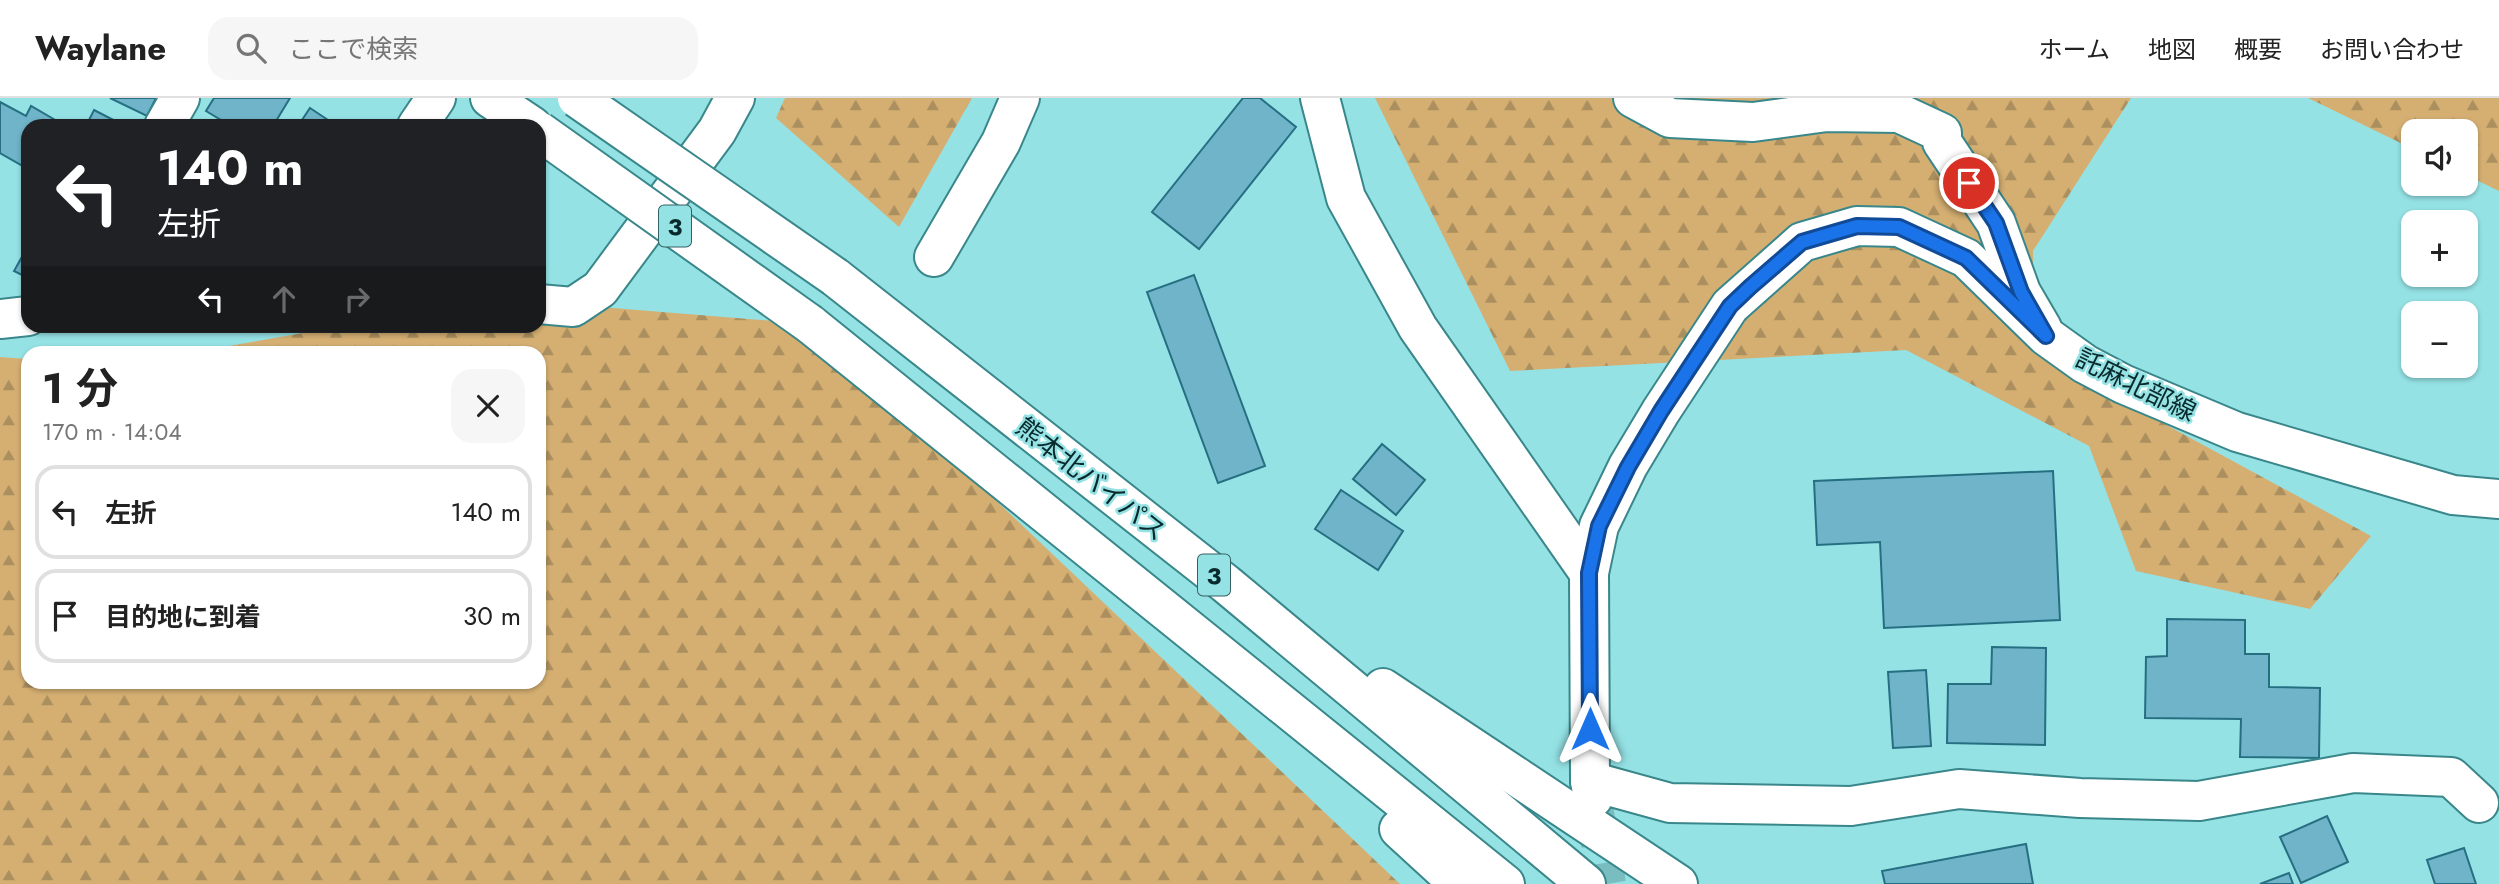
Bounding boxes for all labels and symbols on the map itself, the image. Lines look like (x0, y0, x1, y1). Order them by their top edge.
pin (1939, 153, 1999, 213)
road number: 3 (659, 205, 691, 246)
street label: 託麻北部線 (2069, 339, 2203, 431)
street label: 熊本北バイパス (1008, 408, 1174, 550)
road number: 3 (1198, 554, 1230, 596)
position arrow (1553, 692, 1627, 766)

